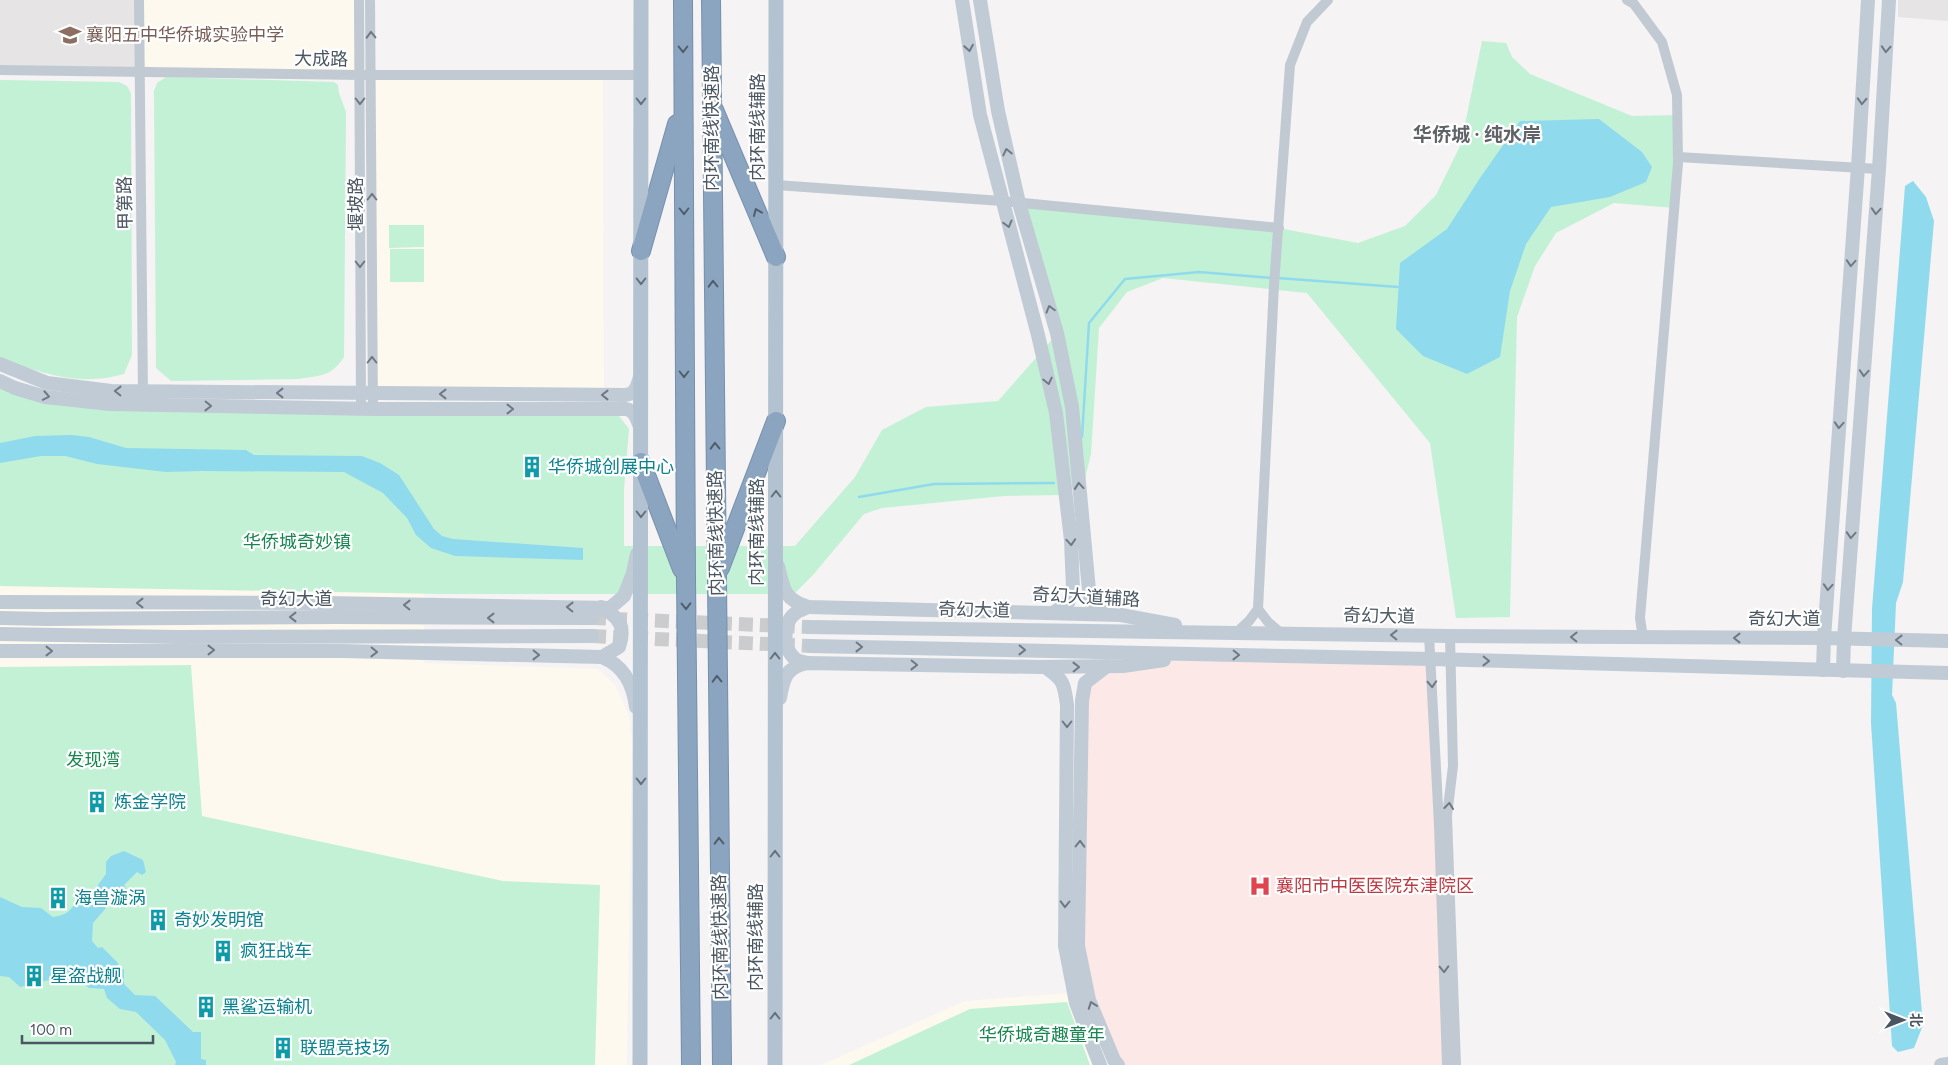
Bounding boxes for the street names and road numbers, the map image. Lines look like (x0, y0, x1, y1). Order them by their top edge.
street label: 大成路 (294, 48, 348, 70)
street label: 内环南线快速路 (701, 65, 723, 191)
street label: 内环南线辅路 (747, 73, 769, 181)
street label: 甲第路 (114, 176, 136, 230)
street label: 堰坡路 (345, 177, 367, 231)
street label: 内环南线快速路 (704, 470, 728, 596)
street label: 内环南线辅路 (746, 478, 768, 586)
street label: 奇幻大道辅路 (1031, 583, 1141, 611)
street label: 奇幻大道 (260, 588, 332, 610)
street label: 奇幻大道 (938, 598, 1010, 622)
street label: 奇幻大道 (1343, 604, 1415, 628)
street label: 奇幻大道 (1748, 608, 1820, 630)
street label: 内环南线快速路 (708, 874, 732, 1000)
street label: 内环南线辅路 (745, 883, 767, 991)

